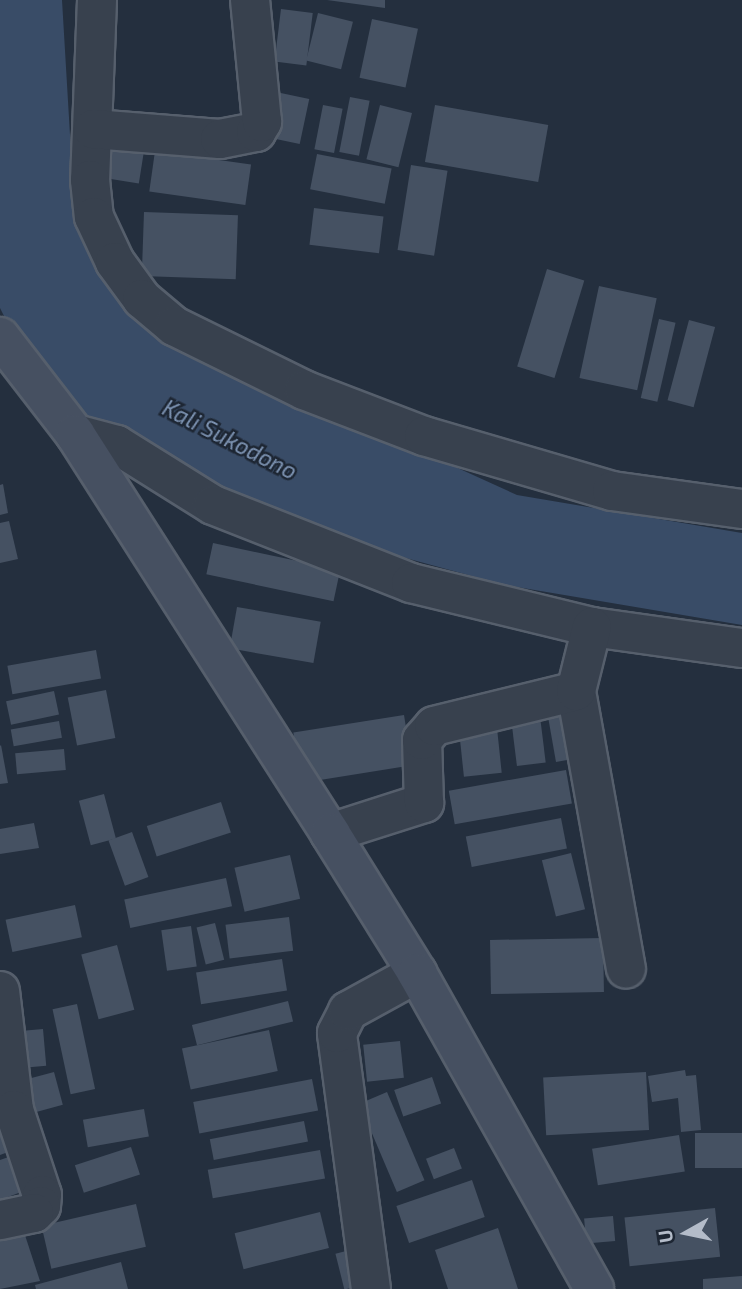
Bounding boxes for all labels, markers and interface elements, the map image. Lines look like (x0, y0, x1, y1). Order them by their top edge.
water label: Kali Sukodono (158, 393, 302, 485)
north arrow (651, 1198, 721, 1268)
text: U (652, 1228, 677, 1245)

